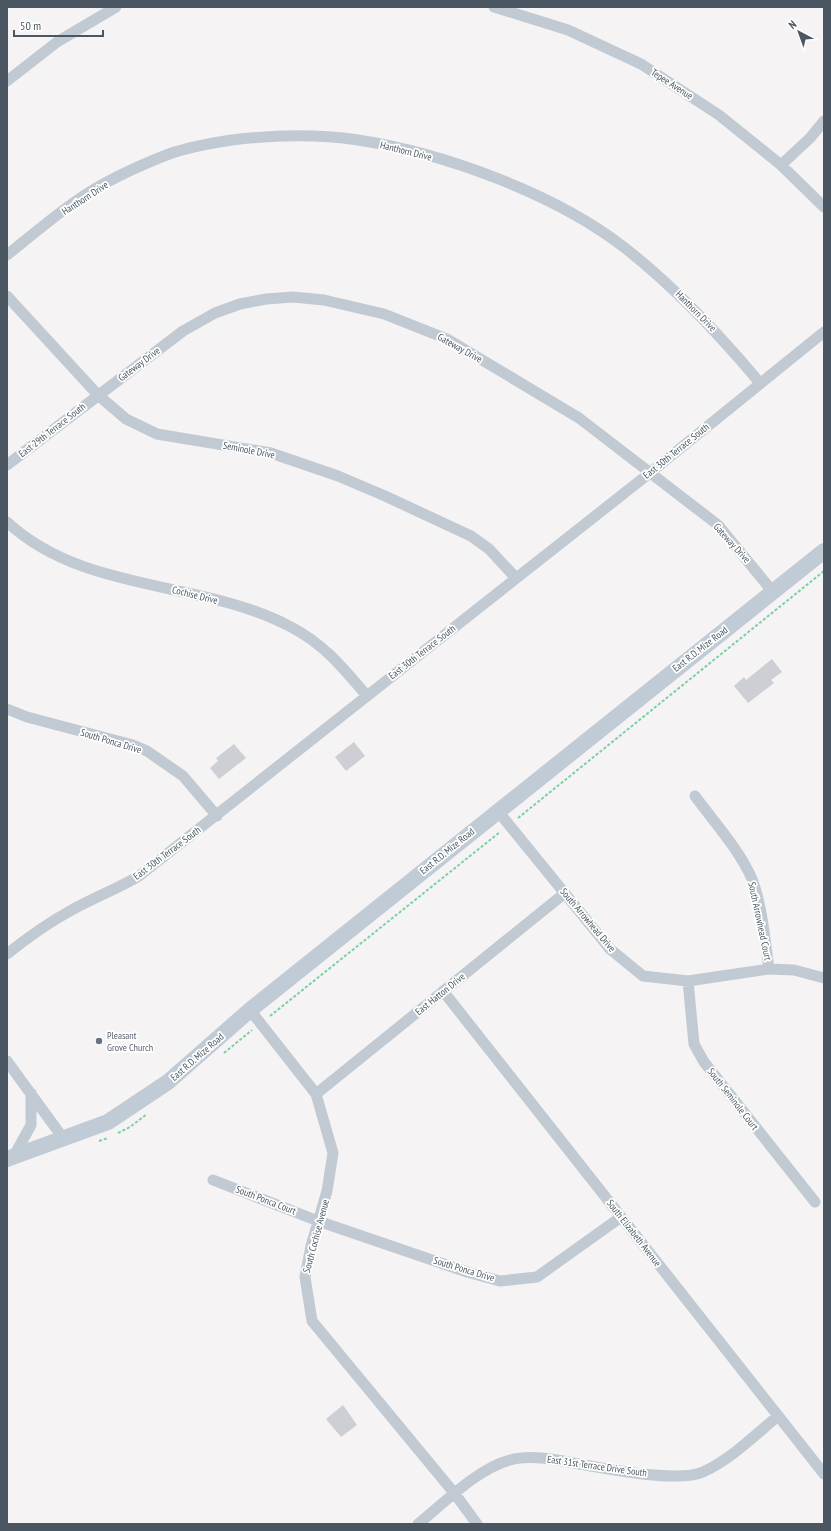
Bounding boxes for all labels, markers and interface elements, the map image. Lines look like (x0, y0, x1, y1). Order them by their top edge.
scale bar (14, 12, 103, 38)
north arrow (779, 12, 819, 52)
text: N (786, 17, 799, 32)
text: 50 m (20, 18, 41, 33)
street label: Tepee Avenue (649, 66, 695, 102)
street label: Hanthorn Drive (379, 138, 433, 164)
street label: Hanthorn Drive (59, 178, 111, 218)
street label: Hanthorn Drive (673, 288, 719, 334)
street label: Gateway Drive (435, 330, 485, 366)
street label: Gateway Drive (115, 344, 163, 384)
street label: East 29th Terrace South (16, 400, 88, 460)
street label: East 30th Terrace South (640, 420, 712, 482)
street label: Seminole Drive (222, 439, 276, 461)
street label: Gateway Drive (711, 520, 753, 566)
street label: Cochise Drive (171, 583, 219, 607)
street label: East 30th Terrace South (386, 622, 458, 682)
street label: East R.D. Mize Road (670, 623, 730, 675)
street label: South Ponca Drive (79, 726, 143, 756)
street label: East 30th Terrace South (131, 823, 203, 883)
street label: East R.D. Mize Road (417, 825, 477, 877)
street label: South Arrowhead Court (745, 881, 775, 962)
street label: South Arrowhead Drive (557, 885, 619, 955)
street label: East Hatton Drive (412, 970, 468, 1018)
place label: Pleasant Grove Church (107, 1029, 153, 1054)
street label: East R.D. Mize Road (168, 1030, 226, 1084)
marker: Pleasant Grove Church (94, 1036, 104, 1046)
street label: South Seminole Court (705, 1065, 761, 1133)
street label: South Ponca Court (234, 1183, 298, 1218)
street label: South Elizabeth Avenue (604, 1197, 664, 1269)
street label: South Cochise Avenue (300, 1198, 332, 1274)
street label: South Ponca Drive (432, 1254, 496, 1284)
street label: East 31st Terrace Drive South (546, 1453, 648, 1479)

